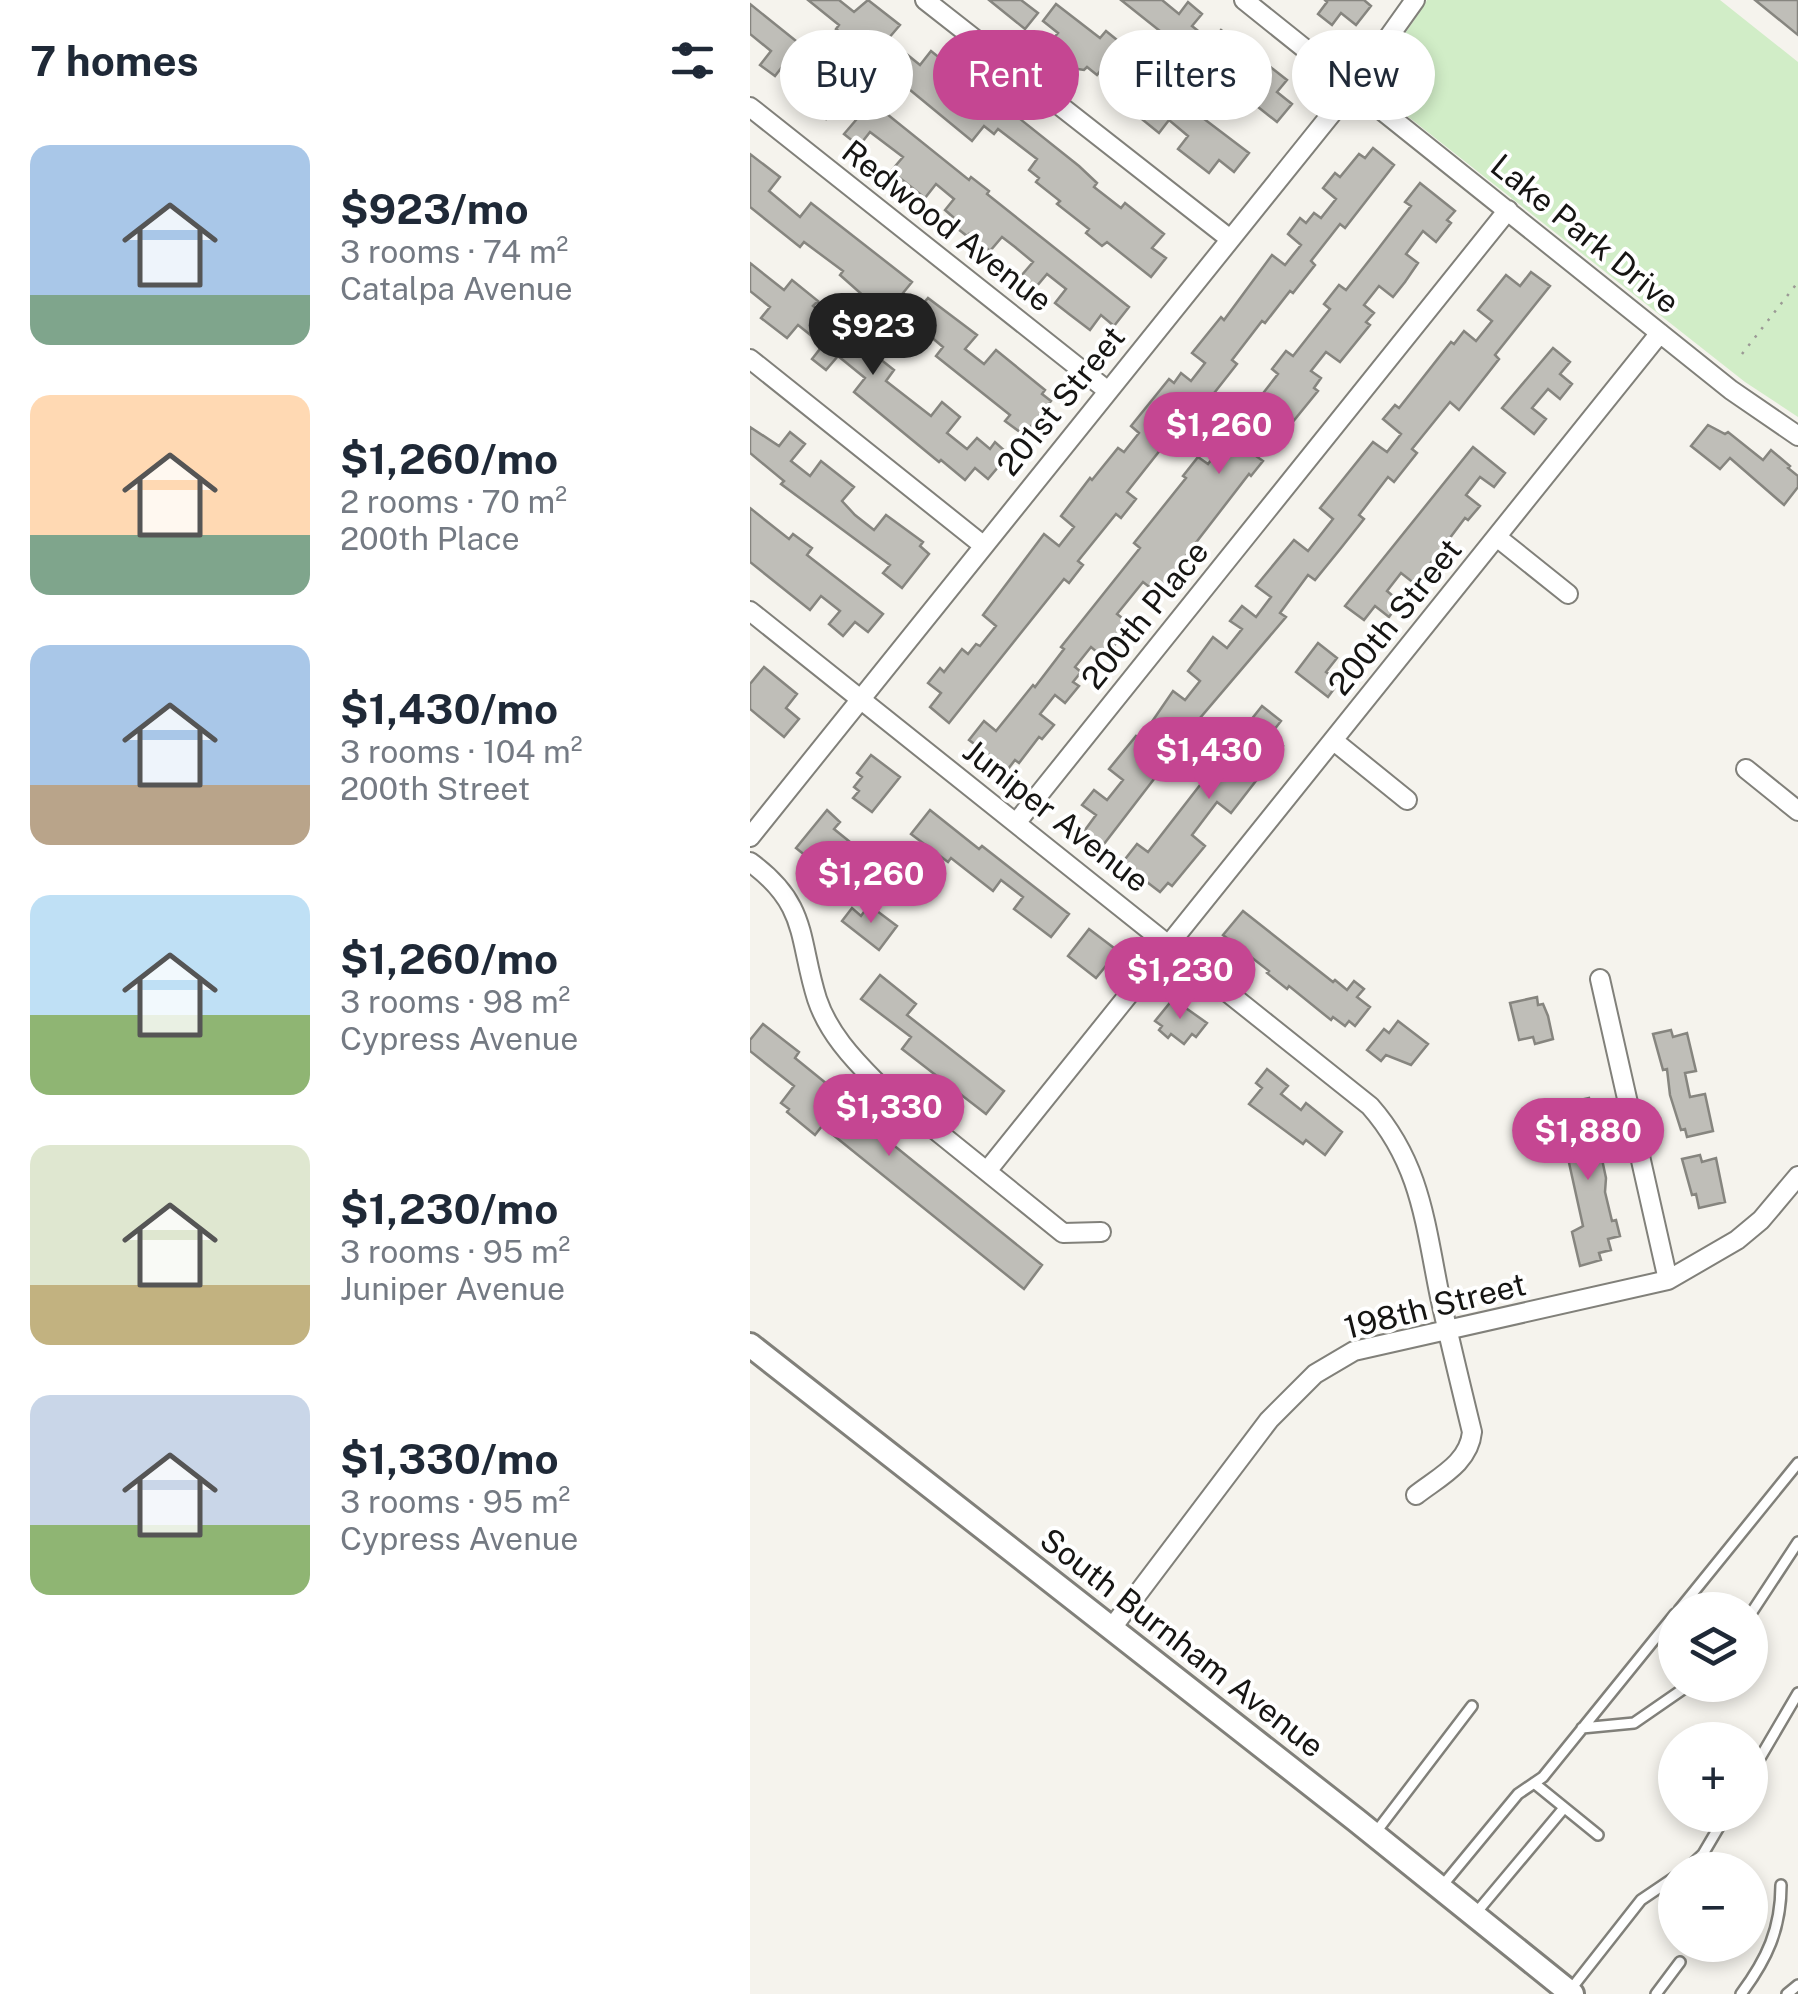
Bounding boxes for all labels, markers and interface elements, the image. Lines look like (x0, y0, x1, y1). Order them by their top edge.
chip: Buy (780, 30, 913, 120)
chip: Rent (933, 30, 1079, 120)
chip: Filters (1099, 30, 1272, 120)
chip: New (1292, 30, 1435, 120)
icon: filters (665, 33, 720, 88)
text: 7 homes (30, 36, 199, 85)
street label: Redwood Avenue (835, 132, 1060, 319)
street label: Lake Park Drive (1484, 146, 1687, 321)
text: $923/mo (340, 184, 529, 233)
icon: home (110, 185, 230, 305)
text: 3 rooms · 74 m² (340, 233, 568, 270)
text: Catalpa Avenue (340, 270, 573, 307)
pin: $923 (814, 293, 932, 378)
text: $923 (831, 307, 915, 344)
street label: 201st Street (989, 319, 1132, 483)
pin: $1,260 (1138, 392, 1300, 477)
text: $1,260 (1166, 406, 1272, 443)
text: $1,260/mo (340, 434, 558, 483)
icon: home (110, 435, 230, 555)
text: 2 rooms · 70 m² (340, 483, 567, 520)
text: 200th Place (340, 520, 520, 557)
street label: 200th Street (1320, 531, 1469, 702)
street label: 200th Place (1074, 533, 1216, 696)
text: $1,430/mo (340, 684, 558, 733)
icon: home (110, 685, 230, 805)
pin: $1,430 (1128, 717, 1290, 802)
text: $1,430 (1155, 731, 1263, 768)
street label: Juniper Avenue (956, 732, 1156, 900)
text: 3 rooms · 104 m² (340, 733, 583, 770)
text: 200th Street (340, 770, 530, 807)
pin: $1,260 (790, 841, 952, 926)
text: $1,260 (818, 855, 924, 892)
text: $1,260/mo (340, 934, 558, 983)
icon: home (110, 935, 230, 1055)
pin: $1,230 (1099, 937, 1261, 1022)
text: $1,230 (1126, 951, 1234, 988)
text: 3 rooms · 98 m² (340, 983, 570, 1020)
text: Cypress Avenue (340, 1020, 578, 1057)
pin: $1,330 (808, 1074, 970, 1159)
text: $1,330 (835, 1088, 943, 1125)
pin: $1,880 (1507, 1098, 1669, 1183)
text: $1,880 (1534, 1112, 1642, 1149)
text: $1,230/mo (340, 1184, 558, 1233)
icon: home (110, 1185, 230, 1305)
text: 3 rooms · 95 m² (340, 1233, 570, 1270)
street label: 198th Street (1340, 1265, 1529, 1346)
text: Juniper Avenue (340, 1270, 565, 1307)
text: $1,330/mo (340, 1434, 559, 1483)
icon: home (110, 1435, 230, 1555)
text: 3 rooms · 95 m² (340, 1483, 570, 1520)
text: Cypress Avenue (340, 1520, 578, 1557)
street label: South Burnham Avenue (1033, 1520, 1331, 1765)
map controls (1658, 1592, 1768, 1962)
button: layers (1658, 1592, 1768, 1702)
button: + (1658, 1722, 1768, 1832)
button: − (1658, 1852, 1768, 1962)

